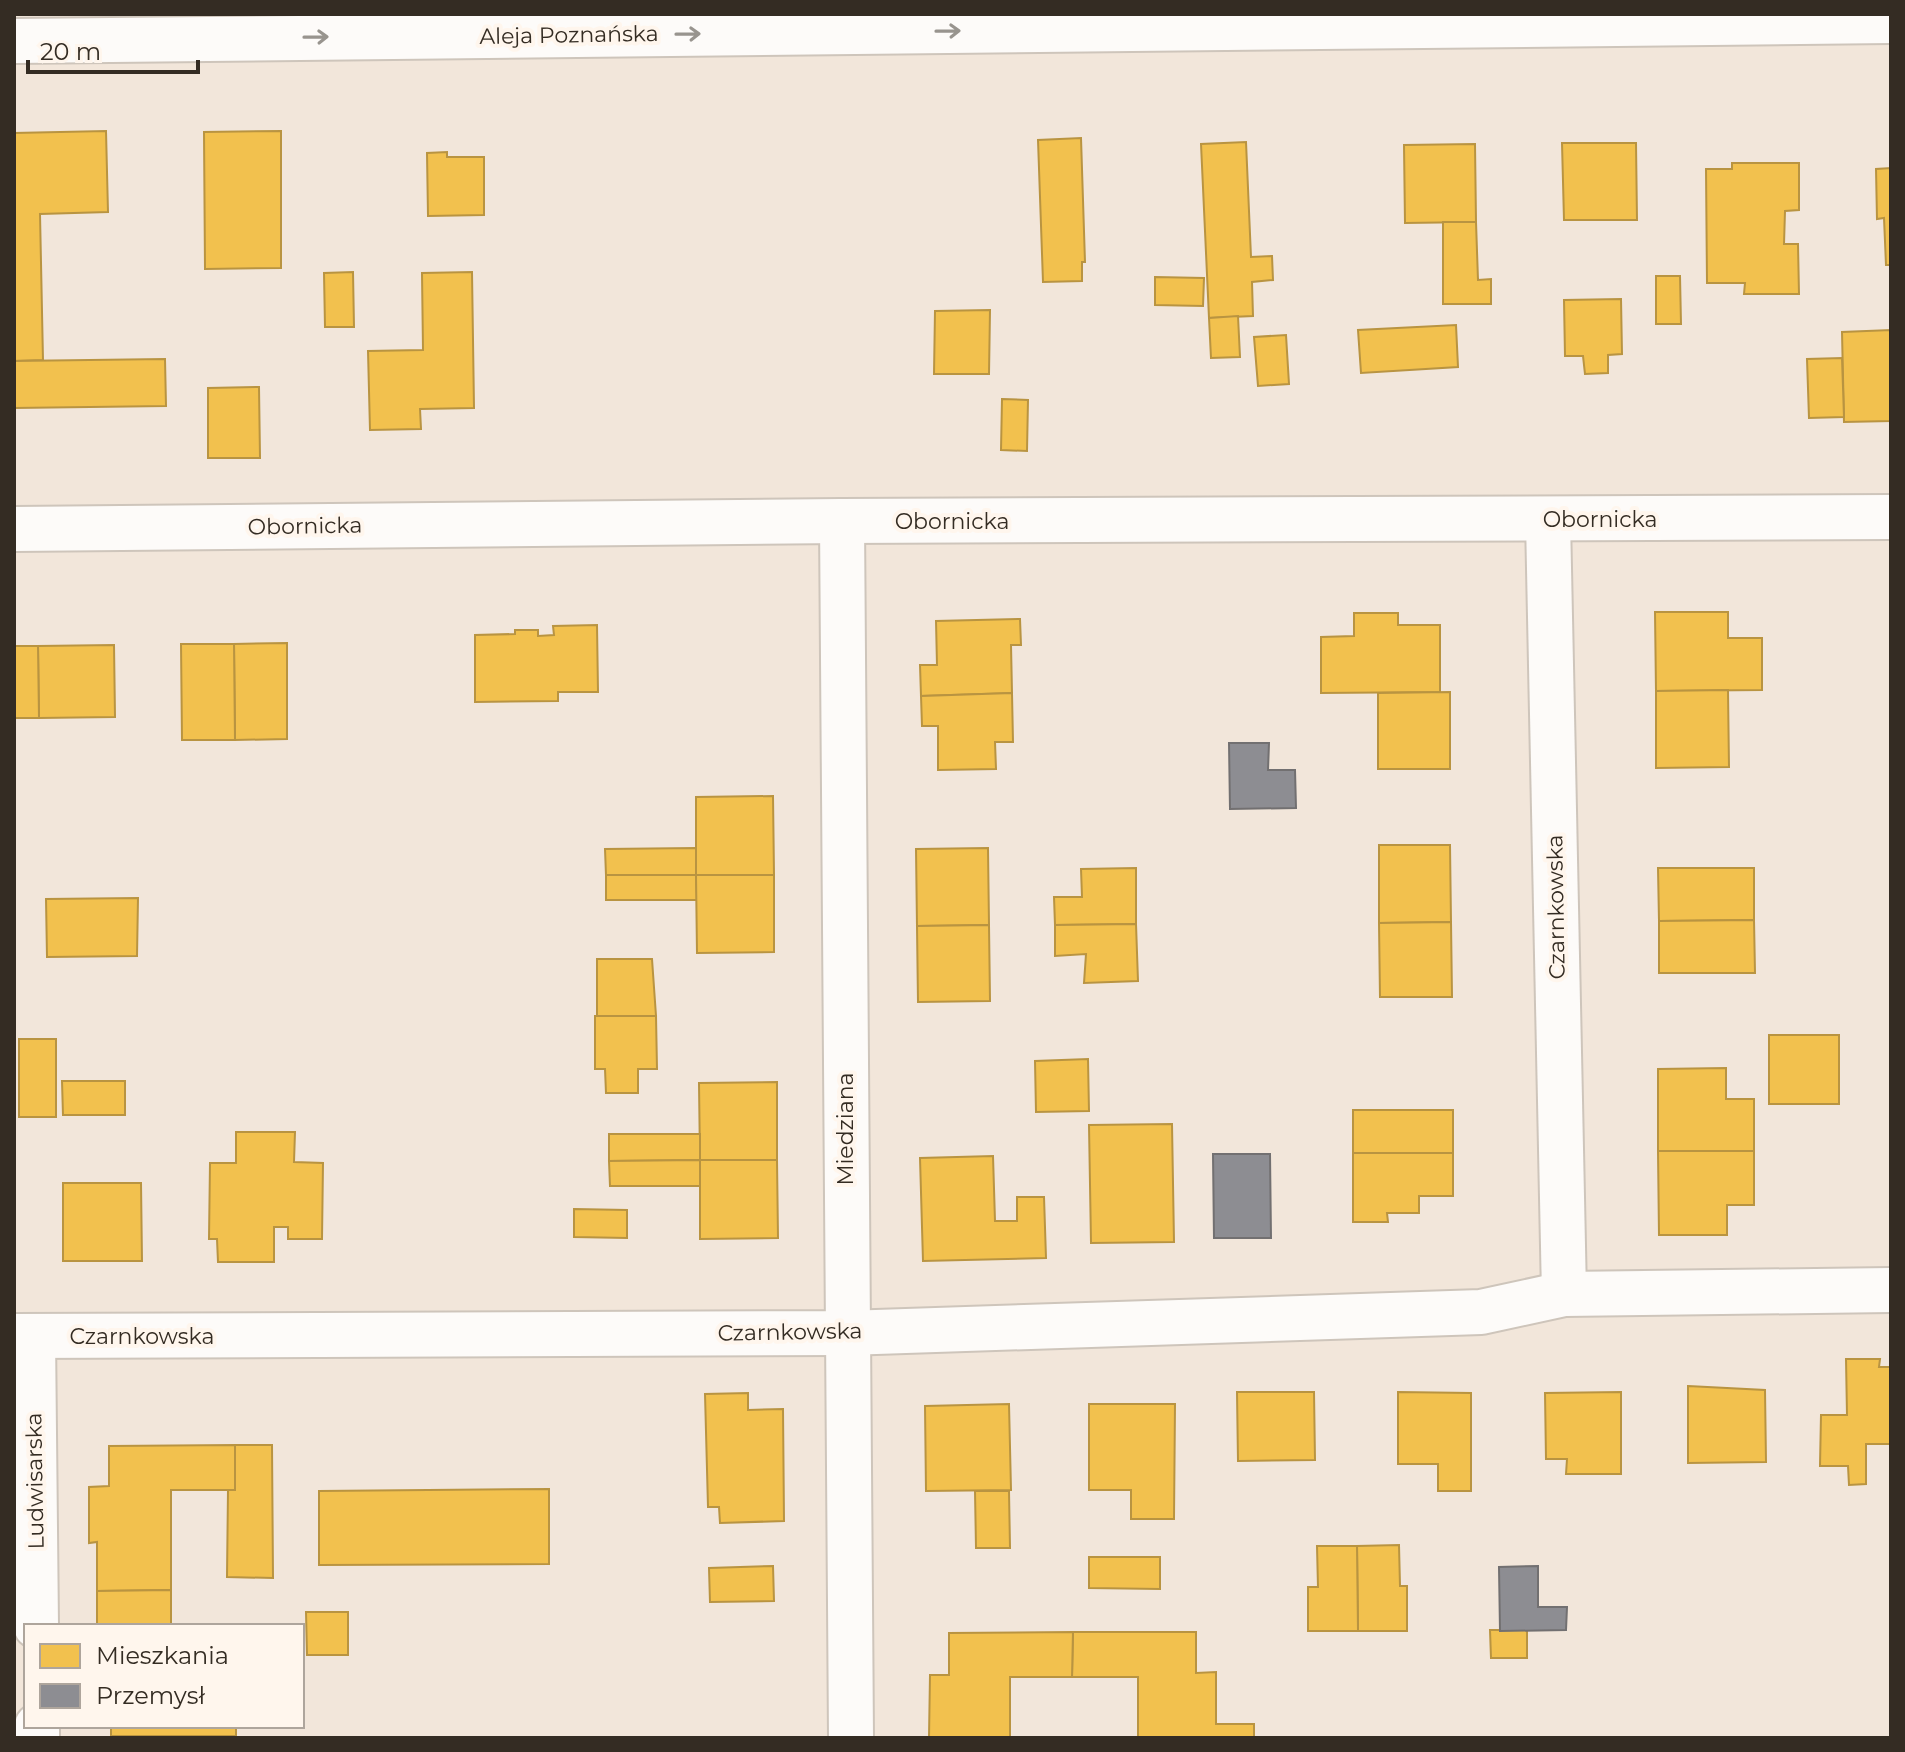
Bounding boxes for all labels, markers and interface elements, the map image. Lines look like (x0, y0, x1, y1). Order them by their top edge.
street label: Aleja Poznańska (479, 20, 659, 50)
one-way arrow (934, 23, 961, 39)
scale bar (28, 24, 198, 74)
one-way arrow (674, 26, 701, 41)
one-way arrow (302, 30, 329, 45)
text: 20 m (40, 37, 101, 66)
street label: Obornicka (1543, 506, 1657, 533)
street label: Obornicka (895, 508, 1009, 535)
street label: Obornicka (247, 512, 363, 540)
street label: Czarnkowska (1541, 834, 1571, 980)
street label: Miedziana (832, 1072, 859, 1186)
street label: Czarnkowska (717, 1317, 863, 1347)
street label: Czarnkowska (70, 1323, 214, 1350)
street label: Ludwisarska (20, 1412, 50, 1550)
legend (24, 1624, 304, 1728)
text: Mieszkania (96, 1641, 229, 1670)
text: Przemysł (96, 1681, 205, 1710)

